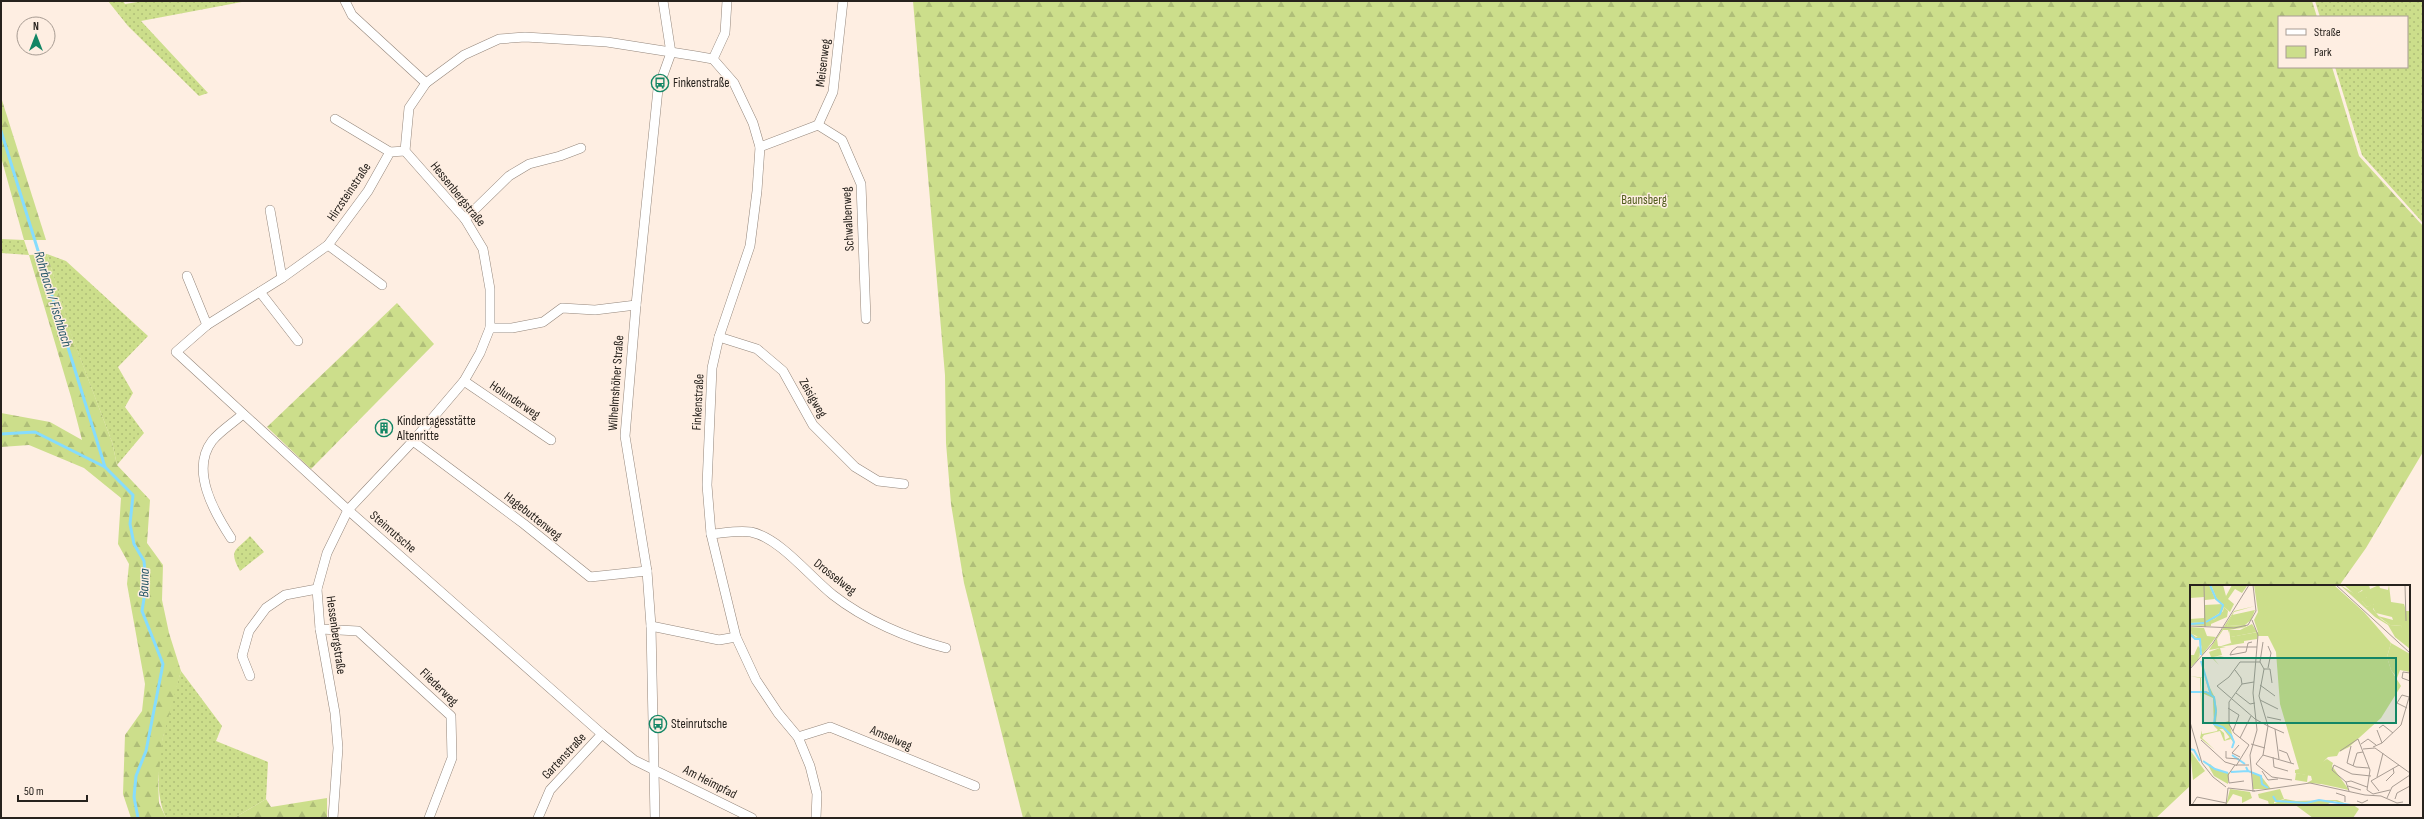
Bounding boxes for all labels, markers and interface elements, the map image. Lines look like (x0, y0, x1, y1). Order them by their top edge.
north arrow (16, 16, 56, 56)
legend (2278, 16, 2408, 68)
text: N (33, 20, 39, 33)
text: Straße (2314, 25, 2341, 40)
street label: Meisenweg (812, 38, 834, 88)
text: Park (2314, 45, 2332, 60)
bus stop icon: Finkenstraße (650, 73, 670, 93)
place label: Finkenstraße (673, 75, 730, 91)
street label: Hessenbergstraße (427, 158, 489, 230)
street label: Hirzsteinstraße (324, 160, 374, 224)
street label: Schwalbenweg (838, 186, 858, 252)
park label: Baunsberg (1621, 192, 1667, 208)
water label: Rohrbach / Fischbach (30, 249, 76, 349)
street label: Wilhelmshöher Straße (605, 335, 627, 431)
street label: Finkenstraße (689, 373, 707, 431)
street label: Zeisigweg (795, 376, 831, 420)
street label: Holunderweg (487, 377, 543, 423)
place label: Kindertagesstätte Altenritte (396, 413, 476, 444)
building icon: Kindertagesstätte Altenritte (374, 418, 394, 438)
street label: Hagebuttenweg (501, 488, 565, 544)
street label: Steinrutsche (366, 507, 420, 557)
street label: Drosselweg (810, 555, 860, 599)
water label: Bauna (135, 568, 153, 598)
inset map (2190, 585, 2410, 805)
street label: Hessenbergstraße (323, 595, 349, 675)
street label: Fliederweg (416, 665, 462, 709)
bus stop icon: Steinrutsche (648, 714, 668, 734)
place label: Steinrutsche (671, 716, 727, 732)
street label: Amselweg (867, 722, 914, 754)
street label: Gartenstraße (538, 729, 590, 783)
street label: Am Heimpfad (680, 761, 740, 802)
scale bar (18, 777, 87, 803)
text: 50 m (24, 784, 44, 799)

